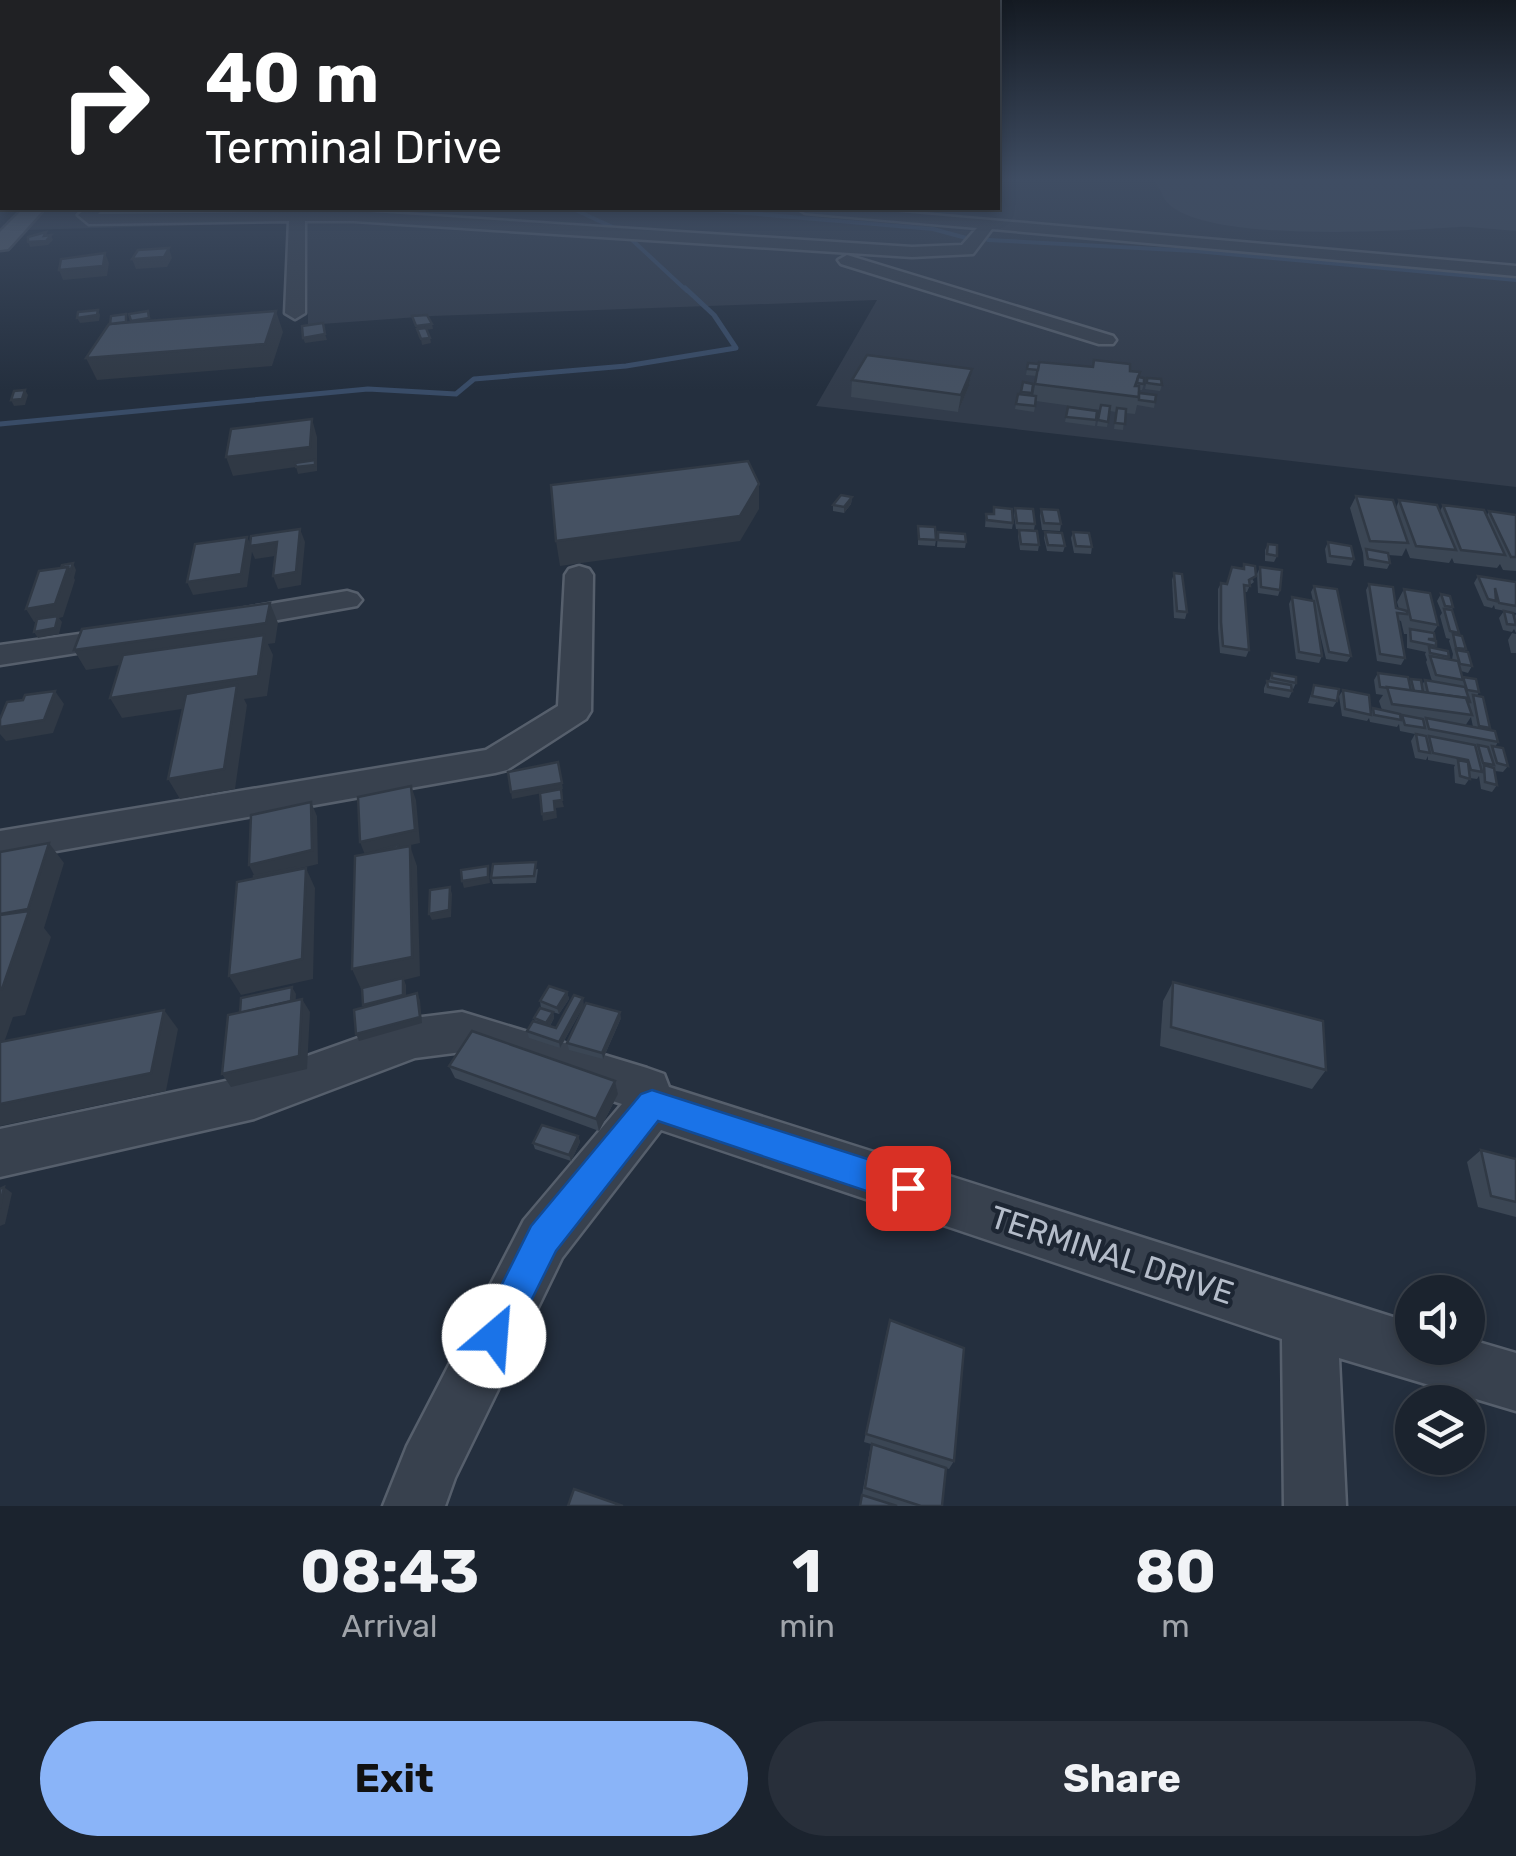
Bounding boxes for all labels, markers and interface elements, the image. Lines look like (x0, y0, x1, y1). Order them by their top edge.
text: 40 m (205, 37, 379, 120)
icon: right (40, 40, 170, 170)
text: Terminal Drive (205, 121, 502, 174)
pin (866, 1146, 951, 1231)
icon: arrive (881, 1161, 936, 1216)
street label: TERMINAL DRIVE (985, 1198, 1239, 1312)
map controls (1395, 1275, 1485, 1475)
button: sound (1395, 1275, 1485, 1365)
position arrow (442, 1284, 546, 1388)
button: layers (1395, 1385, 1485, 1475)
text: 08:43 (300, 1536, 479, 1607)
text: 1 (792, 1536, 822, 1607)
text: 80 (1135, 1536, 1216, 1607)
text: Arrival (342, 1607, 438, 1645)
text: min (779, 1607, 835, 1645)
text: m (1161, 1607, 1190, 1645)
button: Exit (40, 1721, 748, 1836)
button: Share (768, 1721, 1476, 1836)

